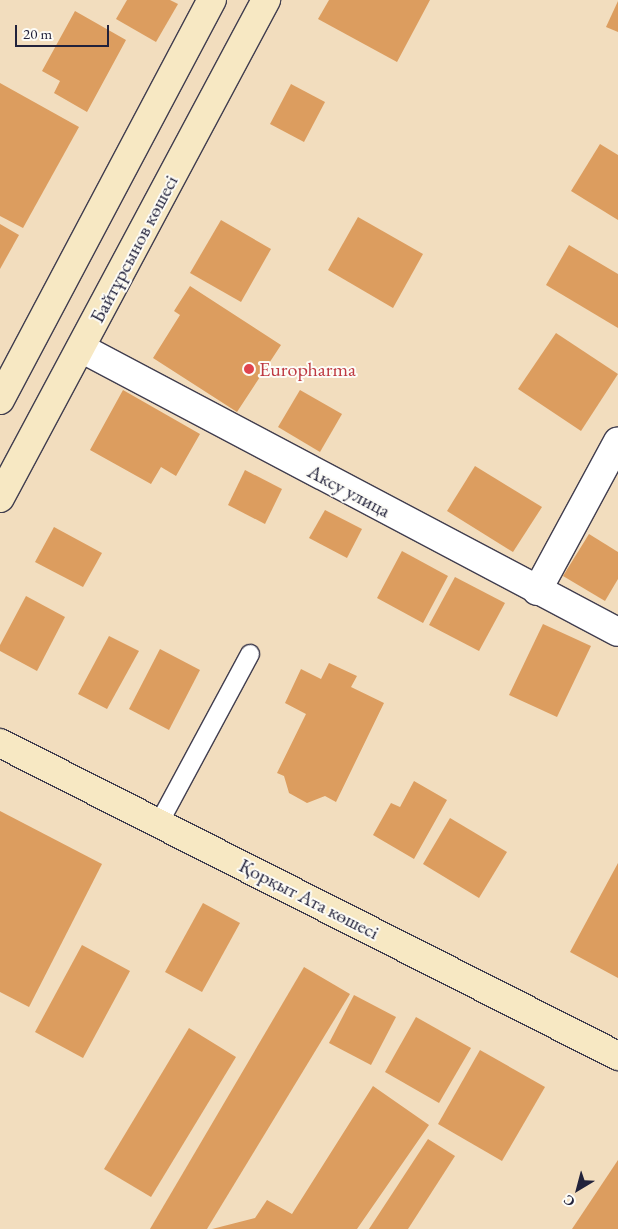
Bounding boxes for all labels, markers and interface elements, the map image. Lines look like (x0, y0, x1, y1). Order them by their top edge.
scale bar (18, 15, 111, 47)
text: 20 m (23, 24, 52, 43)
street label: Байтұрсынов көшесі (85, 171, 183, 327)
place label: Europharma (259, 357, 356, 381)
marker: Europharma (243, 363, 255, 375)
street label: Аксу улица (304, 459, 394, 523)
street label: Қорқыт Ата көшесі (235, 853, 383, 945)
north arrow (553, 1164, 603, 1214)
text: С (560, 1191, 578, 1211)

